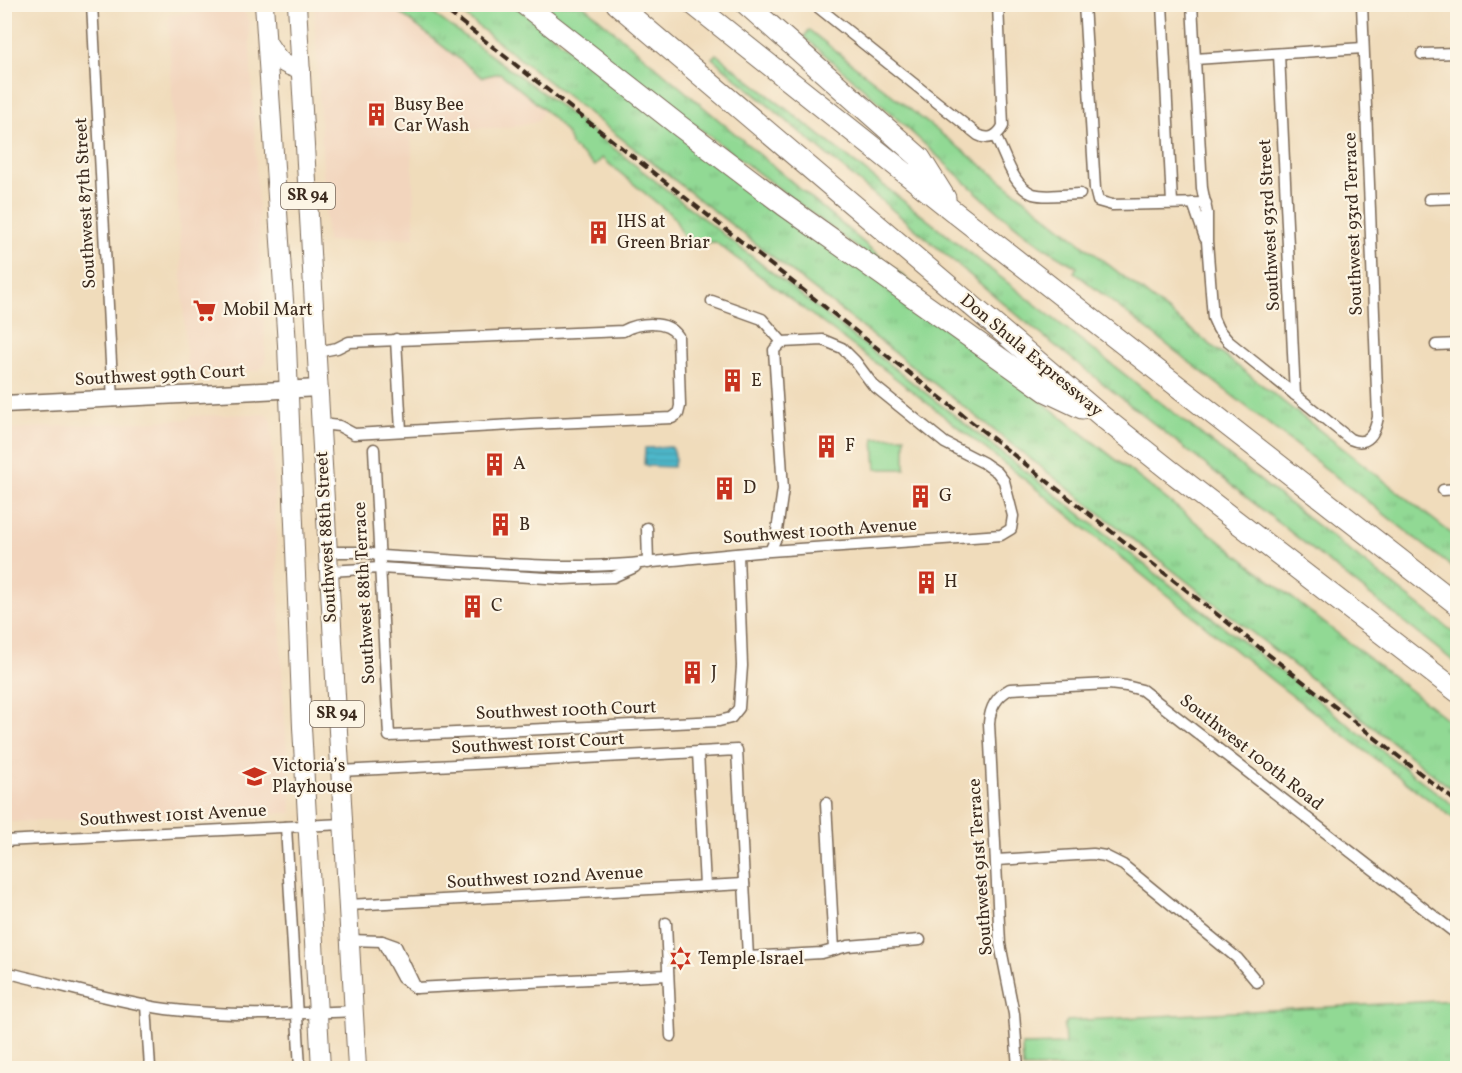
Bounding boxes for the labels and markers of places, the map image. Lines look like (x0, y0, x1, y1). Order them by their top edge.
place label: Busy Bee Car Wash (394, 93, 470, 139)
building icon: Busy Bee Car Wash (363, 102, 389, 128)
place label: IHS at Green Briar (617, 210, 710, 256)
building icon: IHS at Green Briar (586, 219, 612, 245)
supermarket icon: Mobil Mart (192, 297, 218, 323)
place label: Mobil Mart (223, 298, 313, 323)
building icon: E (720, 368, 746, 394)
place label: E (751, 369, 762, 394)
building icon: F (814, 433, 840, 459)
place label: F (845, 434, 855, 459)
building icon: A (482, 451, 508, 477)
place label: A (513, 452, 526, 477)
building icon: D (712, 475, 738, 501)
place label: D (743, 476, 756, 501)
building icon: G (908, 483, 934, 509)
place label: G (939, 484, 952, 509)
building icon: B (488, 512, 514, 538)
place label: B (519, 513, 530, 538)
building icon: H (913, 569, 939, 595)
place label: H (944, 570, 958, 595)
building icon: C (460, 593, 486, 619)
place label: C (491, 594, 503, 619)
building icon: J (680, 660, 706, 686)
place label: J (711, 661, 717, 686)
place label: Victoria’s Playhouse (272, 754, 353, 800)
school or university icon: Victoria’s Playhouse (241, 763, 267, 789)
synagogue icon: Temple Israel (667, 946, 693, 972)
place label: Temple Israel (698, 947, 804, 972)

